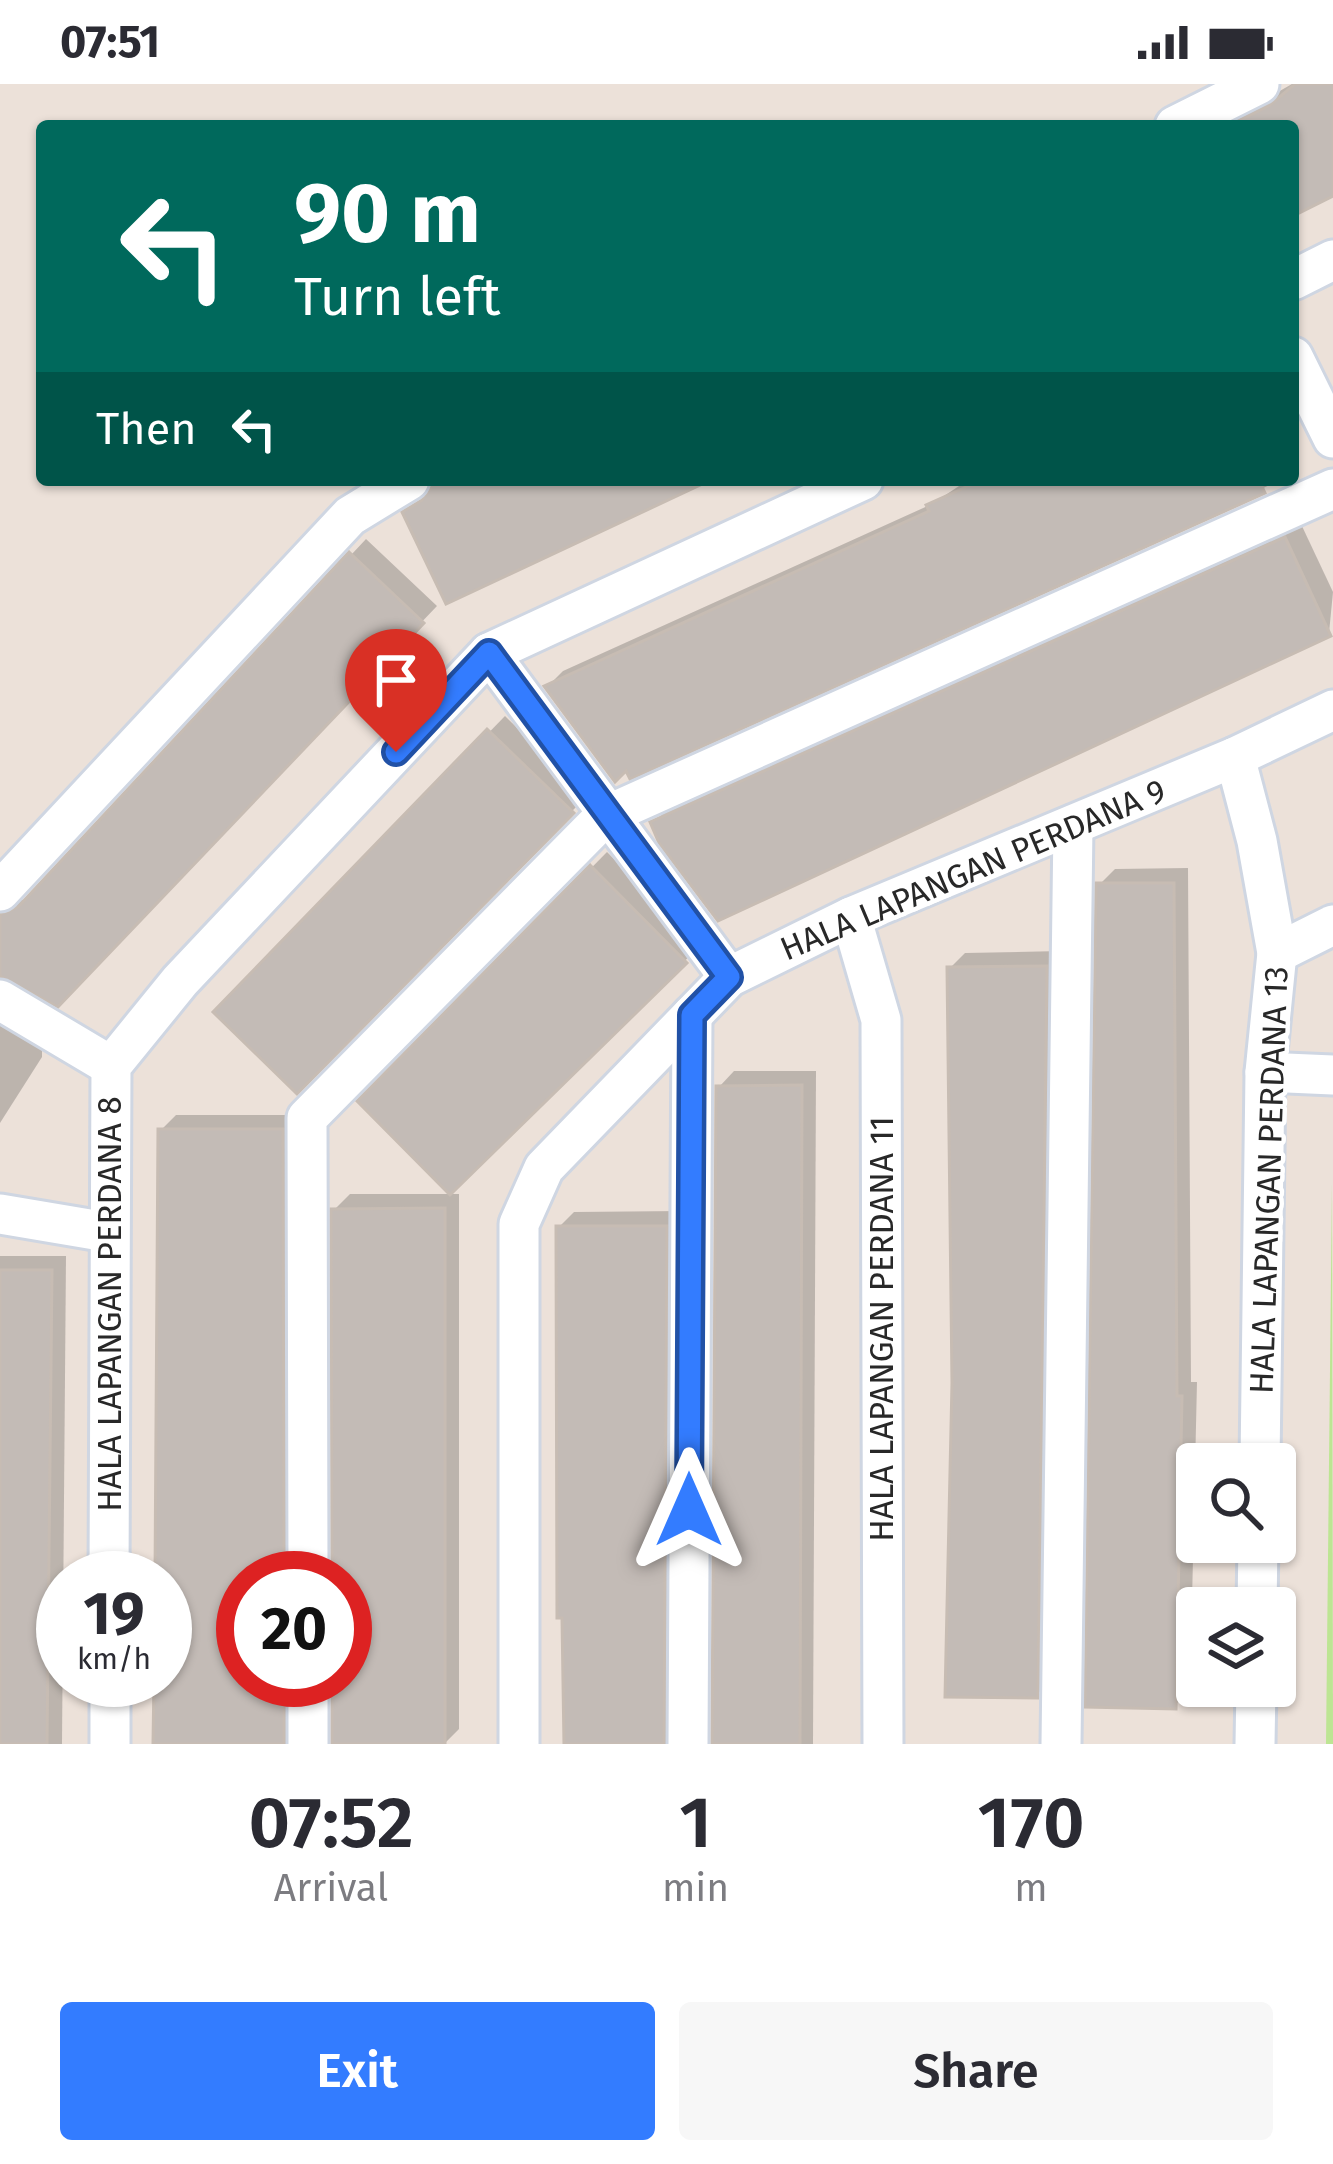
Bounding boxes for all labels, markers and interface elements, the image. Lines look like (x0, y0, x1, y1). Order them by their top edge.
text: 07:51 (60, 15, 160, 69)
text: 90 m (294, 163, 481, 264)
icon: left (96, 168, 252, 324)
text: Turn left (294, 265, 501, 329)
icon: left (221, 396, 287, 462)
text: Then (96, 402, 197, 456)
pin (345, 629, 447, 752)
icon: arrive (363, 647, 429, 713)
street label: HALA LAPANGAN PERDANA 9 (774, 771, 1172, 969)
street label: HALA LAPANGAN PERDANA 13 (1242, 965, 1296, 1395)
street label: HALA LAPANGAN PERDANA 8 (90, 1096, 130, 1512)
street label: HALA LAPANGAN PERDANA 11 (862, 1116, 902, 1542)
map controls (1176, 1443, 1296, 1707)
button: search (1176, 1443, 1296, 1563)
position arrow (626, 1447, 752, 1573)
speed limit sign: 20 (216, 1551, 372, 1707)
text: 19 (83, 1578, 145, 1650)
button: layers (1176, 1587, 1296, 1707)
text: km/h (77, 1641, 151, 1677)
text: 07:52 (248, 1780, 414, 1866)
text: 1 (679, 1780, 712, 1866)
text: 170 (978, 1780, 1085, 1866)
text: Arrival (274, 1865, 388, 1911)
text: min (662, 1865, 729, 1911)
text: m (1014, 1865, 1048, 1911)
button: Exit (60, 2002, 655, 2140)
button: Share (679, 2002, 1273, 2140)

